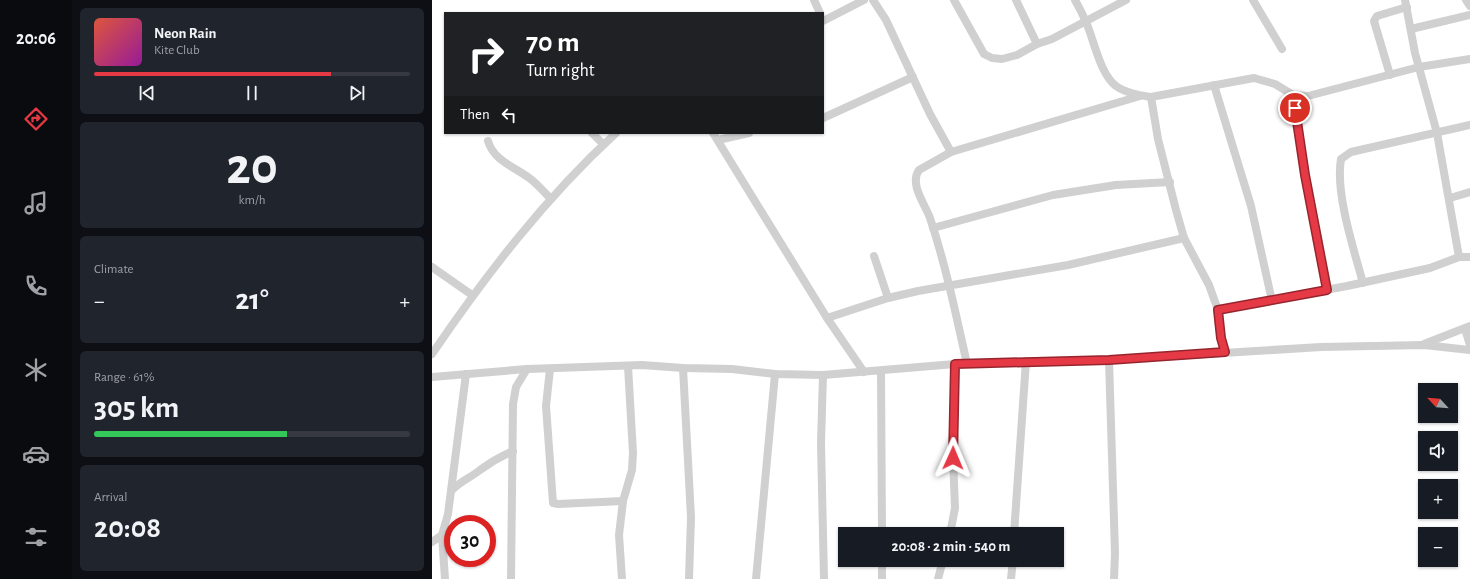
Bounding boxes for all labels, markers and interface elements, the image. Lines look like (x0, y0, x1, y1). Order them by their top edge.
text: Neon Rain (154, 26, 216, 41)
icon: right (460, 28, 512, 80)
text: 70 m (526, 29, 580, 57)
text: 20:06 (16, 30, 56, 48)
text: Kite Club (154, 44, 200, 57)
text: Turn right (526, 62, 595, 80)
icon: previous (136, 82, 158, 104)
icon: pause (241, 82, 263, 104)
icon: next (346, 82, 368, 104)
pin (1278, 91, 1312, 125)
icon: arrive (1284, 97, 1306, 119)
icon: left (498, 104, 520, 126)
icon: directions (22, 105, 50, 133)
text: Then (460, 107, 490, 122)
text: 20 (226, 141, 278, 193)
icon: music (22, 189, 50, 217)
text: km/h (239, 194, 265, 207)
text: Climate (94, 263, 133, 276)
icon: phone (22, 272, 50, 300)
text: 21° (235, 285, 269, 315)
text: − (94, 290, 105, 312)
text: + (399, 290, 410, 312)
icon: climate (22, 356, 50, 384)
text: Range · 61% (94, 371, 154, 384)
north arrow (1418, 383, 1458, 423)
map controls (1418, 383, 1458, 567)
text: 305 km (94, 393, 179, 423)
button: sound (1418, 431, 1458, 471)
position arrow (932, 437, 974, 479)
icon: car (22, 440, 50, 468)
button: + (1418, 479, 1458, 519)
text: Arrival (94, 491, 127, 504)
text: 20:08 (94, 513, 161, 543)
speed limit sign: 30 (444, 515, 496, 567)
icon: filters (22, 523, 50, 551)
button: − (1418, 527, 1458, 567)
text: 20:08 · 2 min · 540 m (892, 539, 1010, 554)

